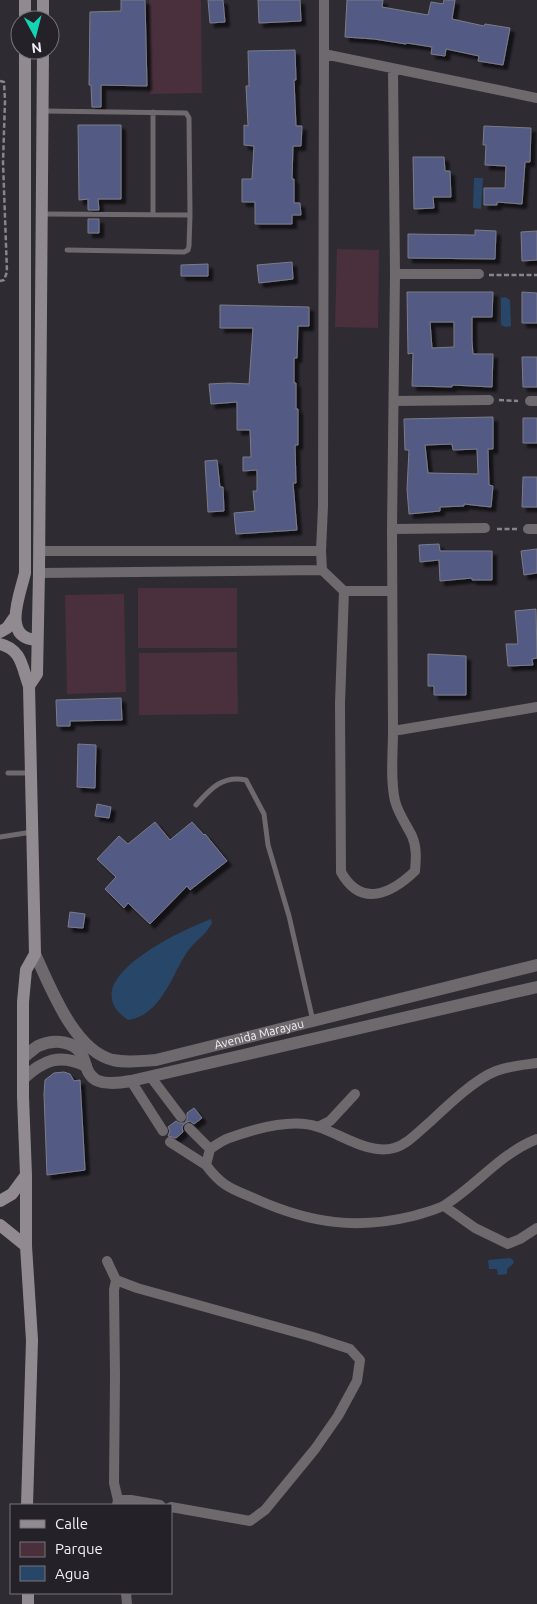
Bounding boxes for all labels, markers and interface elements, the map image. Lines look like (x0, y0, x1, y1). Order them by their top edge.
north arrow (10, 10, 60, 60)
text: N (30, 39, 43, 56)
street label: Avenida Marayau (213, 1016, 305, 1051)
legend (10, 1504, 172, 1594)
text: Calle (55, 1515, 88, 1532)
text: Parque (55, 1540, 103, 1557)
text: Agua (55, 1565, 90, 1582)

